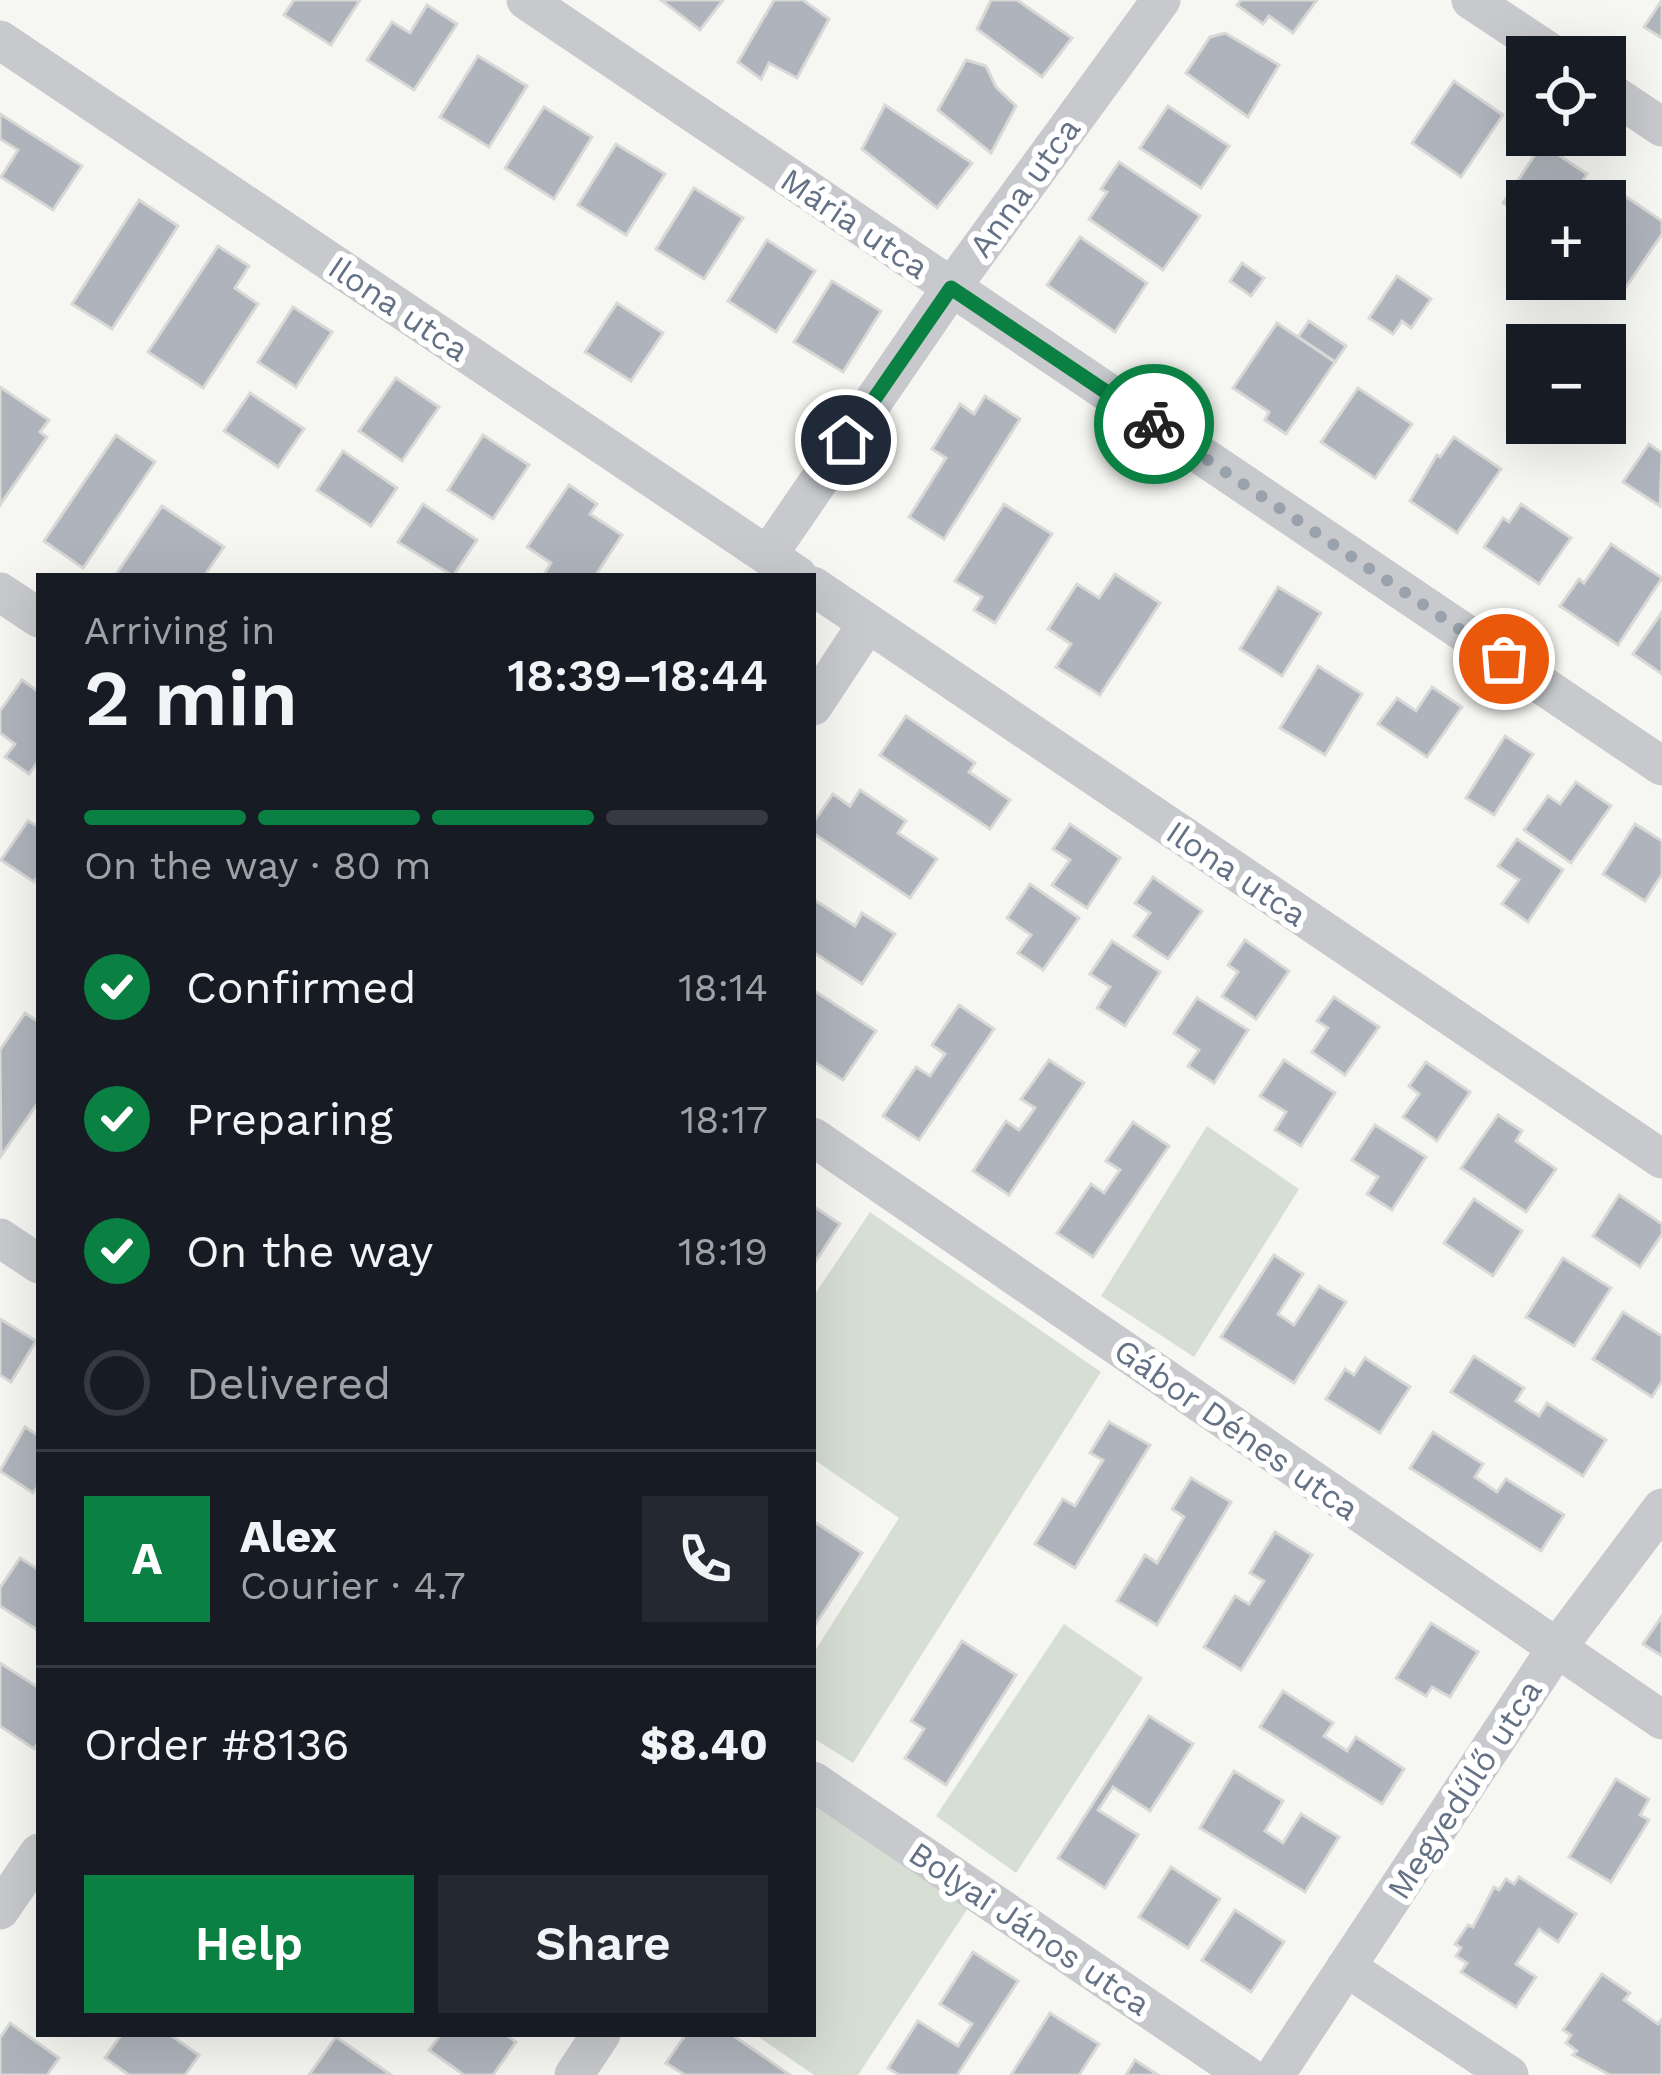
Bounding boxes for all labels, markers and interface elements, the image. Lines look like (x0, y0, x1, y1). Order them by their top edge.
map controls (1506, 36, 1626, 444)
button: locate (1506, 36, 1626, 156)
street label: Anna utca (961, 110, 1088, 265)
street label: Mária utca (774, 160, 936, 287)
button: + (1506, 180, 1626, 300)
street label: Ilona utca (321, 247, 476, 369)
button: − (1506, 324, 1626, 444)
courier (1094, 364, 1214, 484)
pin (795, 389, 897, 491)
icon: bike (1121, 391, 1187, 457)
icon: home (813, 407, 879, 473)
text: Arriving in (84, 608, 275, 653)
pin (1453, 608, 1555, 710)
icon: bag (1471, 626, 1537, 692)
text: 18:39–18:44 (507, 649, 768, 702)
text: 2 min (84, 652, 298, 744)
street label: Ilona utca (1159, 812, 1314, 934)
text: On the way · 80 m (84, 843, 432, 888)
icon: check (84, 954, 150, 1020)
text: Confirmed (186, 961, 417, 1014)
text: 18:14 (678, 965, 768, 1010)
icon: check (84, 1086, 150, 1152)
text: Preparing (186, 1093, 393, 1146)
text: 18:17 (680, 1097, 768, 1142)
icon: check (84, 1218, 150, 1284)
text: On the way (186, 1225, 433, 1278)
text: 18:19 (678, 1229, 768, 1274)
street label: Gábor Dénes utca (1107, 1330, 1366, 1528)
text: Delivered (186, 1357, 391, 1410)
button: phone (642, 1496, 768, 1622)
text: Alex (240, 1510, 337, 1563)
text: A (132, 1532, 162, 1585)
text: Courier · 4.7 (240, 1563, 466, 1608)
street label: Megyedűlő utca (1379, 1672, 1550, 1906)
text: Order #8136 (84, 1718, 350, 1771)
text: $8.40 (640, 1718, 768, 1771)
street label: Bolyai János utca (902, 1833, 1158, 2023)
button: Help (84, 1875, 414, 2013)
button: Share (438, 1875, 768, 2013)

